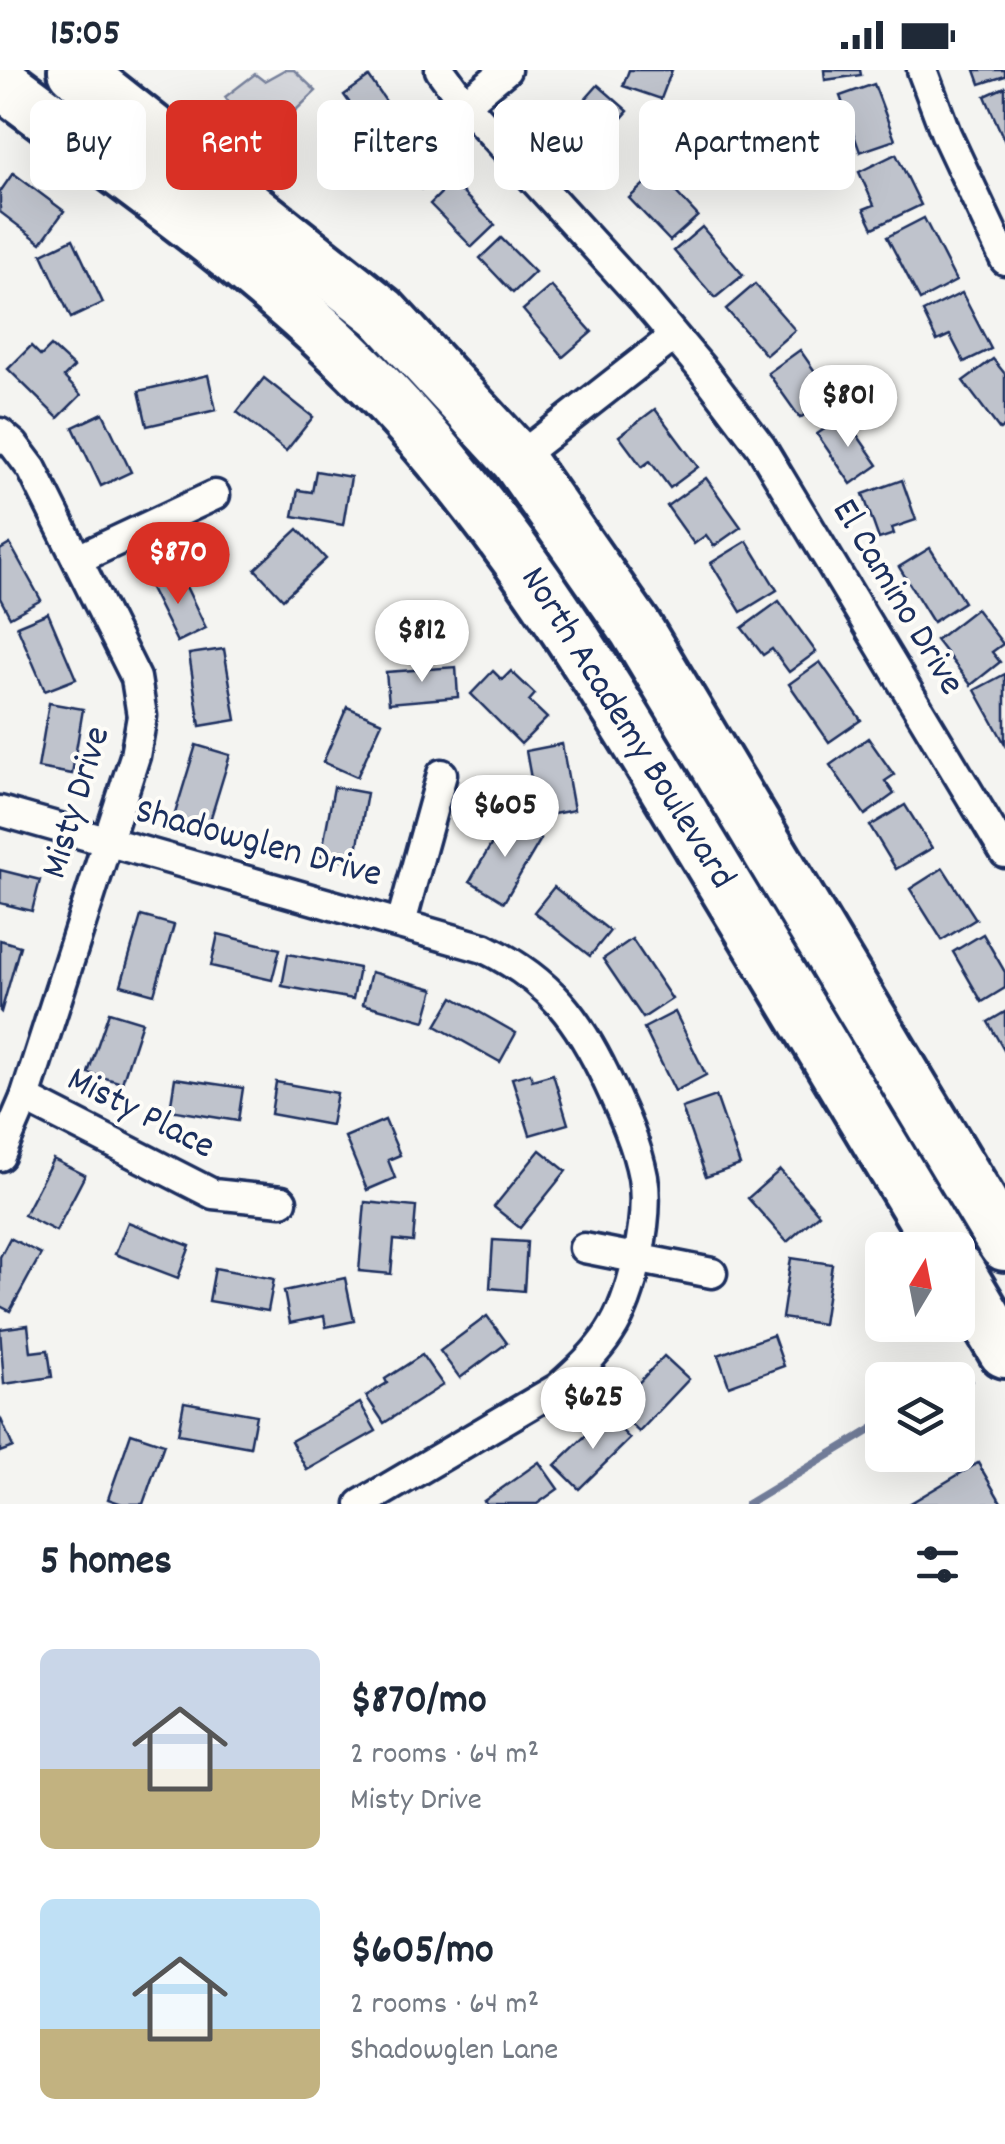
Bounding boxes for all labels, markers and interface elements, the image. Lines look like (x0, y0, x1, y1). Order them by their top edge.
text: 15:05 (50, 8, 121, 63)
chip: Buy (30, 100, 146, 190)
chip: Rent (166, 100, 297, 190)
chip: Filters (317, 100, 474, 190)
chip: New (494, 100, 619, 190)
chip: Apartment (639, 100, 855, 190)
pin: $801 (789, 365, 907, 450)
text: $801 (821, 374, 875, 420)
street label: El Camino Drive (816, 489, 976, 707)
pin: $870 (119, 522, 237, 607)
text: $870 (149, 531, 207, 577)
street label: North Academy Boulevard (504, 557, 748, 901)
pin: $812 (363, 600, 481, 685)
text: $812 (397, 609, 447, 655)
street label: Misty Drive (29, 720, 127, 886)
pin: $605 (446, 775, 564, 860)
text: $605 (473, 784, 537, 830)
street label: Shadowglen Drive (129, 786, 387, 904)
street label: Misty Place (56, 1054, 224, 1176)
north arrow (865, 1232, 975, 1342)
map controls (865, 1232, 975, 1472)
button: layers (865, 1362, 975, 1472)
pin: $625 (534, 1367, 652, 1452)
text: $625 (563, 1376, 623, 1422)
text: 5 homes (40, 1534, 172, 1594)
icon: filters (910, 1537, 965, 1592)
text: $870/mo (350, 1673, 487, 1733)
icon: home (120, 1689, 240, 1809)
text: 2 rooms · 64 m² (350, 1733, 539, 1779)
text: Misty Drive (350, 1779, 482, 1825)
text: $605/mo (350, 1923, 494, 1983)
icon: home (120, 1939, 240, 2059)
text: 2 rooms · 64 m² (350, 1983, 539, 2029)
text: Shadowglen Lane (350, 2029, 558, 2075)

